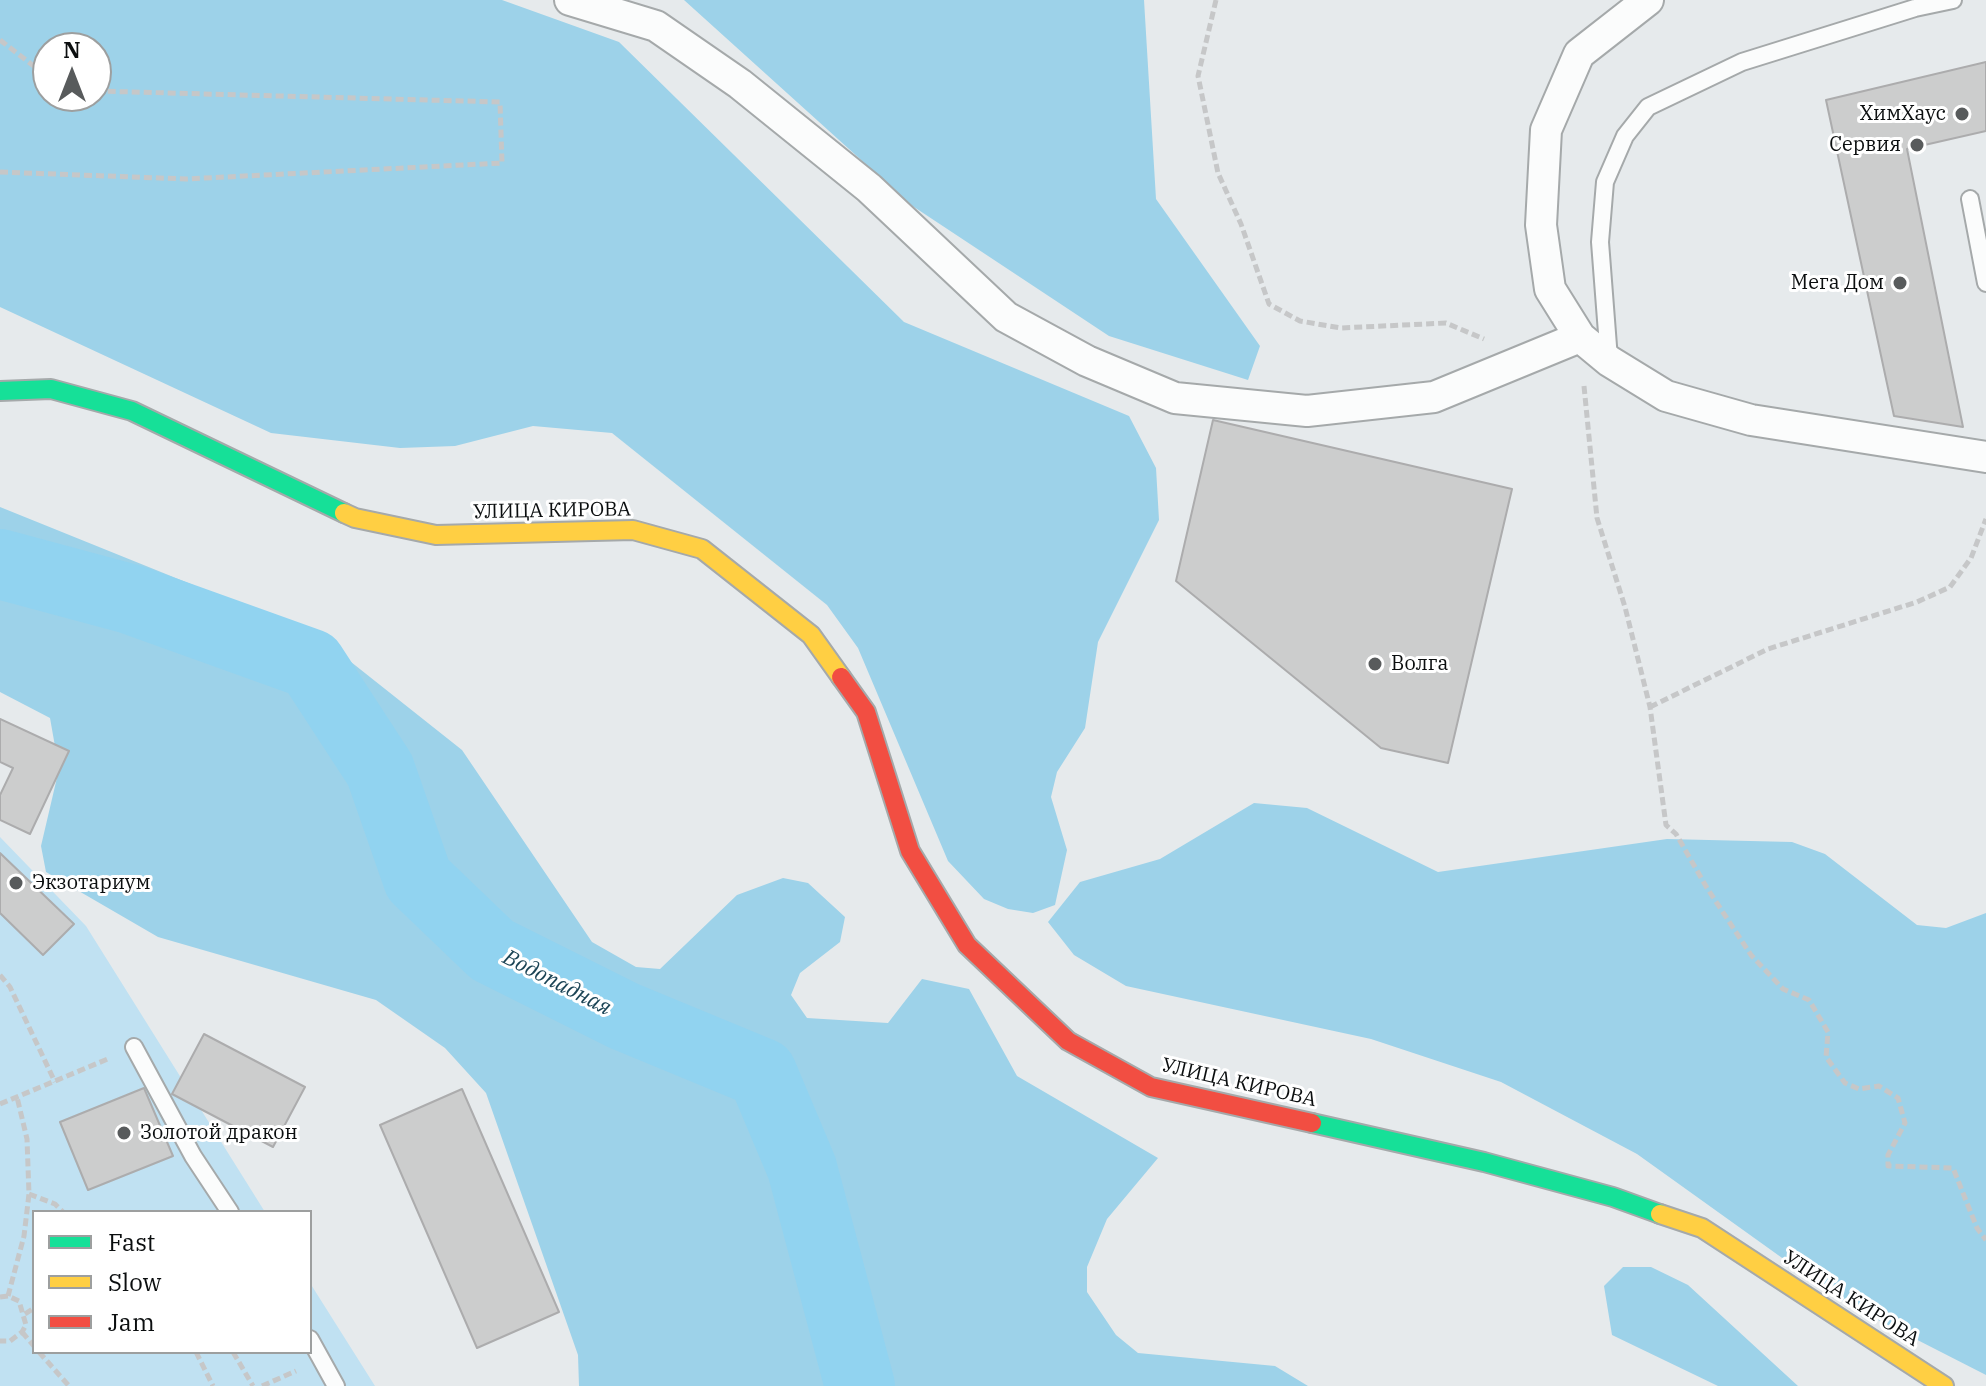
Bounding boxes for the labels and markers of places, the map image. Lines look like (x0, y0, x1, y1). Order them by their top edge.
place label: ХимХаус (1860, 102, 1946, 126)
marker: ХимХаус (1953, 105, 1971, 123)
place label: Сервия (1829, 133, 1901, 157)
marker: Сервия (1908, 136, 1926, 154)
place label: Мега Дом (1791, 271, 1884, 295)
marker: Мега Дом (1891, 274, 1909, 292)
place label: Волга (1391, 652, 1448, 676)
marker: Волга (1366, 655, 1384, 673)
place label: Экзотариум (32, 871, 151, 895)
marker: Экзотариум (7, 874, 25, 892)
place label: Золотой дракон (140, 1121, 298, 1145)
marker: Золотой дракон (115, 1124, 133, 1142)

